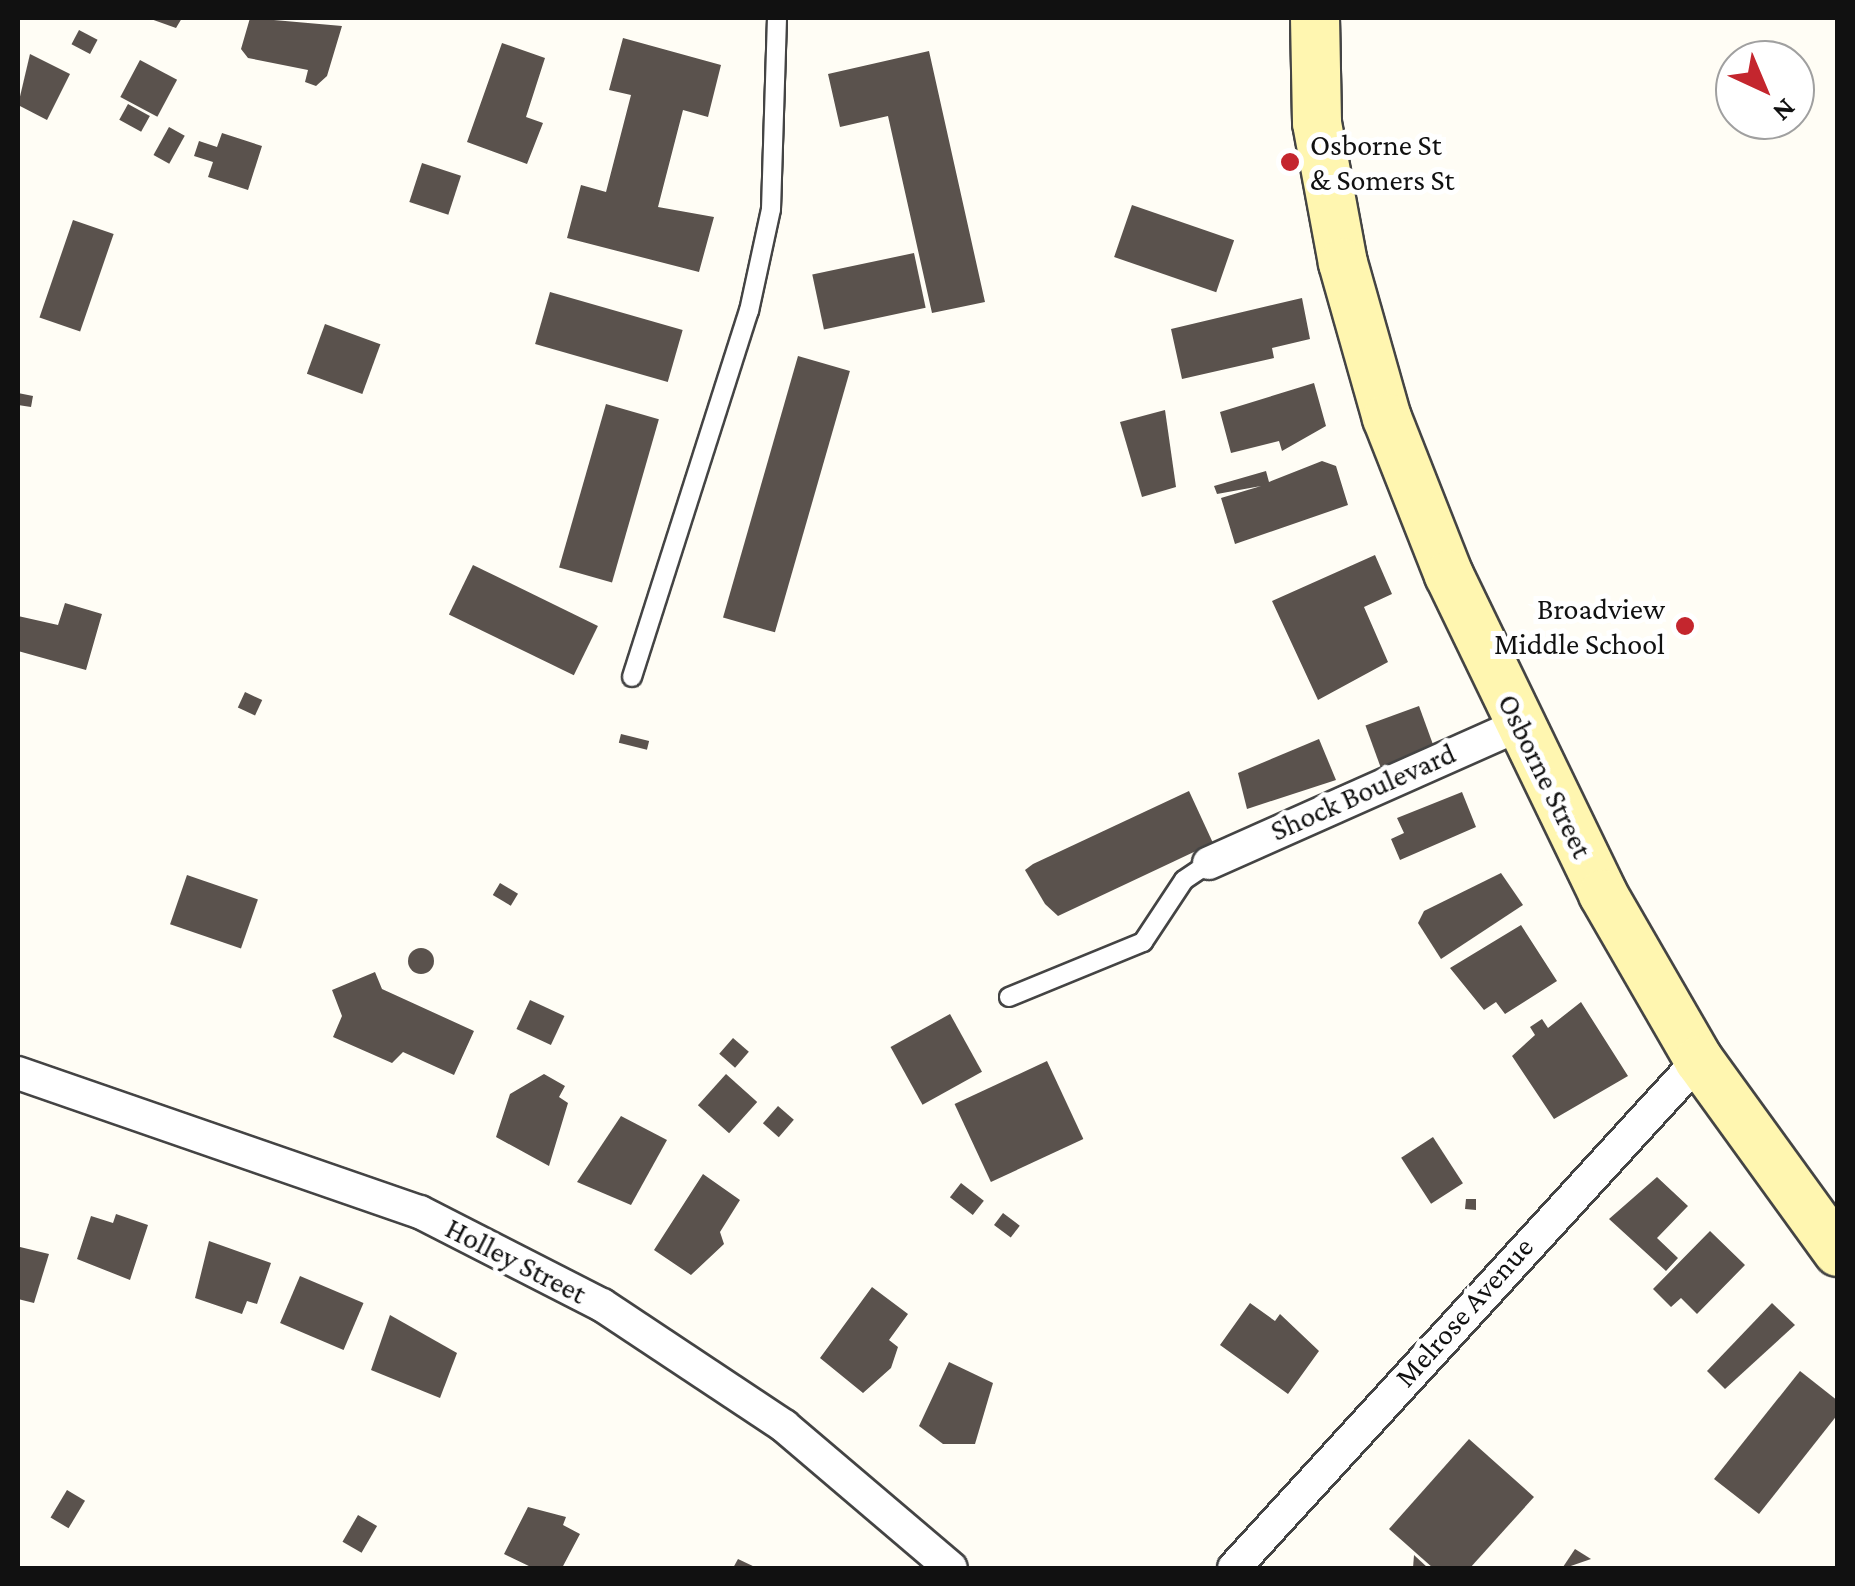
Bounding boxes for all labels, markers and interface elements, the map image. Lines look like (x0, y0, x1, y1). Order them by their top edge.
north arrow (1715, 40, 1815, 140)
text: N (1767, 93, 1802, 128)
place label: Osborne St & Somers St (1310, 127, 1455, 198)
marker: Osborne St & Somers St (1279, 151, 1301, 173)
place label: Broadview Middle School (1494, 591, 1665, 662)
marker: Broadview Middle School (1674, 615, 1696, 637)
street label: Osborne Street (1490, 688, 1600, 864)
street label: Shock Boulevard (1265, 735, 1461, 849)
street label: Holley Street (440, 1210, 592, 1312)
street label: Melrose Avenue (1387, 1229, 1541, 1395)

